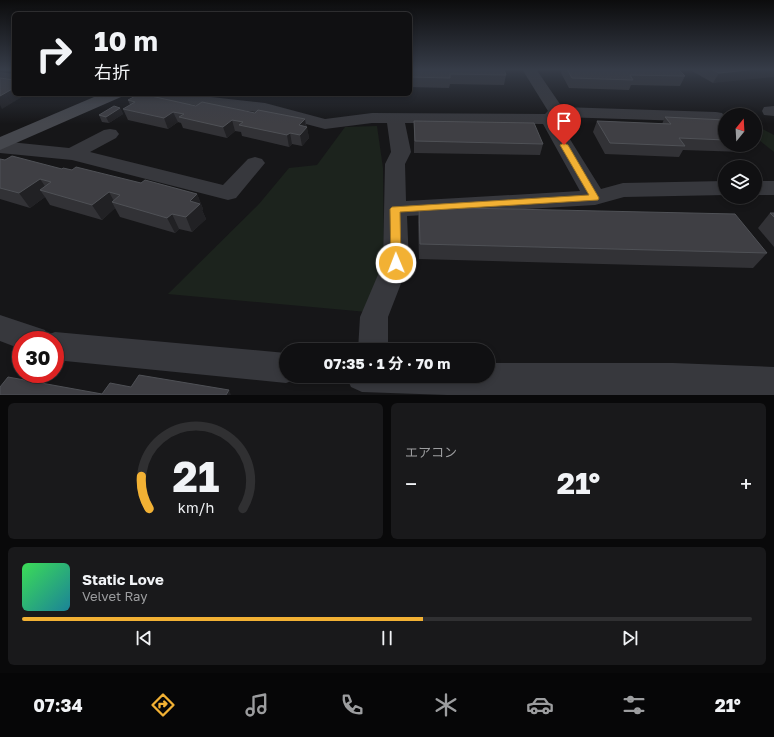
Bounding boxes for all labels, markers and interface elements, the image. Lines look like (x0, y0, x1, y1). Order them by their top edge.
text: 10 m (94, 24, 158, 57)
icon: right (28, 28, 80, 80)
text: 右折 (94, 61, 130, 83)
pin (547, 104, 581, 145)
north arrow (718, 108, 762, 152)
map controls (718, 108, 762, 204)
icon: arrive (553, 110, 575, 132)
button: layers (718, 160, 762, 204)
position arrow (375, 242, 417, 284)
speed limit sign: 30 (12, 331, 64, 383)
text: 07:35 · 1 分 · 70 m (324, 354, 450, 372)
text: エアコン (405, 444, 457, 460)
text: 21 (172, 451, 219, 501)
text: 21° (557, 465, 600, 501)
text: − (405, 470, 417, 497)
text: + (740, 470, 752, 497)
text: km/h (177, 499, 214, 516)
text: Static Love (82, 570, 164, 588)
text: Velvet Ray (82, 588, 147, 604)
icon: previous (133, 627, 155, 649)
icon: pause (376, 627, 398, 649)
icon: next (619, 627, 641, 649)
icon: directions (149, 691, 177, 719)
icon: music (243, 691, 271, 719)
icon: phone (338, 691, 366, 719)
icon: climate (432, 691, 460, 719)
icon: car (526, 691, 554, 719)
icon: filters (620, 691, 648, 719)
text: 07:34 (33, 694, 83, 716)
text: 21° (715, 694, 741, 716)

